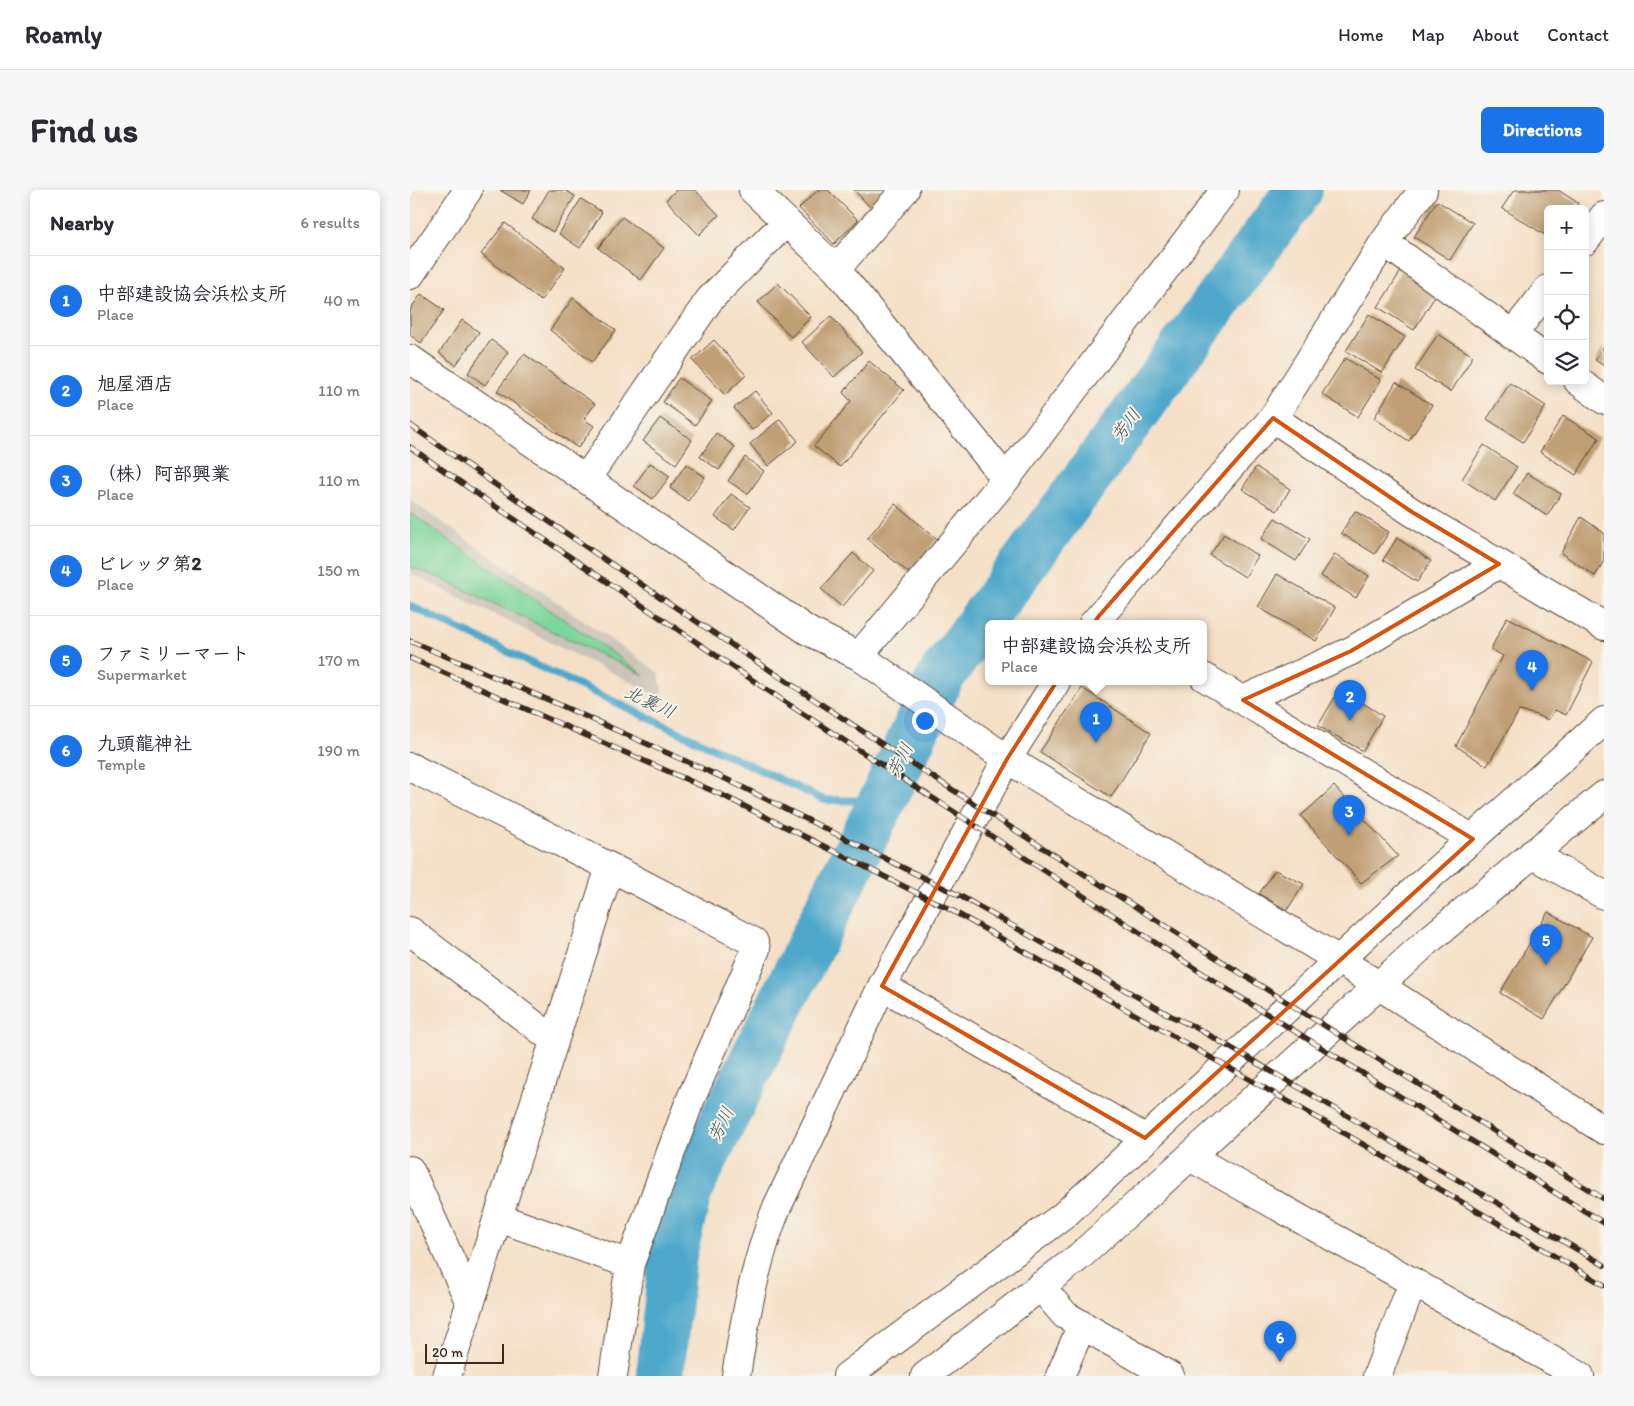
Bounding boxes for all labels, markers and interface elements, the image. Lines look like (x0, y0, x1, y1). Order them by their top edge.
text: Roamly (25, 20, 102, 49)
text: Home (1338, 24, 1384, 46)
text: Map (1412, 24, 1445, 46)
text: About (1473, 24, 1519, 46)
text: Contact (1547, 24, 1609, 46)
button: Directions (1481, 107, 1604, 153)
text: Find us (30, 109, 138, 151)
map controls (1544, 205, 1589, 385)
button: + (1544, 205, 1589, 250)
text: Nearby (50, 210, 114, 235)
text: 6 results (300, 213, 360, 232)
button: − (1544, 250, 1589, 295)
text: 中部建設協会浜松支所 (97, 282, 287, 305)
text: 1 (62, 291, 70, 310)
text: 40 m (323, 291, 360, 310)
button: locate (1544, 295, 1589, 340)
text: Place (97, 305, 134, 324)
button: layers (1544, 340, 1589, 385)
text: 旭屋酒店 (97, 372, 173, 395)
text: 2 (62, 381, 70, 400)
text: 110 m (318, 381, 360, 400)
text: Place (97, 395, 134, 414)
water label: 芳川 (1107, 404, 1145, 446)
text: （株）阿部興業 (97, 462, 230, 485)
text: 3 (62, 471, 70, 490)
text: 110 m (318, 471, 360, 490)
text: Place (97, 485, 134, 504)
text: ビレッタ第2 (97, 552, 202, 575)
text: 4 (61, 561, 71, 580)
text: 150 m (317, 561, 360, 580)
text: Place (97, 575, 134, 594)
popup (985, 620, 1207, 685)
text: 中部建設協会浜松支所 (1001, 634, 1191, 657)
text: ファミリーマート (97, 642, 250, 665)
pin: 4 (1516, 650, 1548, 691)
text: 5 (62, 651, 70, 670)
text: 170 m (318, 651, 360, 670)
text: Place (1001, 657, 1038, 676)
text: Supermarket (97, 665, 187, 684)
pin: 2 (1334, 680, 1366, 721)
water label: 北裏川 (621, 681, 679, 723)
pin: 1 (1080, 702, 1112, 743)
your location (912, 708, 938, 734)
text: 九頭龍神社 (97, 732, 192, 755)
water label: 芳川 (882, 739, 918, 781)
text: 6 (62, 741, 70, 760)
text: 190 m (317, 741, 360, 760)
text: Temple (97, 755, 146, 774)
pin: 3 (1333, 795, 1365, 836)
pin: 5 (1530, 924, 1562, 965)
water label: 芳川 (703, 1103, 739, 1145)
pin: 6 (1264, 1321, 1296, 1362)
scale bar (425, 1341, 504, 1364)
text: 20 m (432, 1344, 463, 1361)

